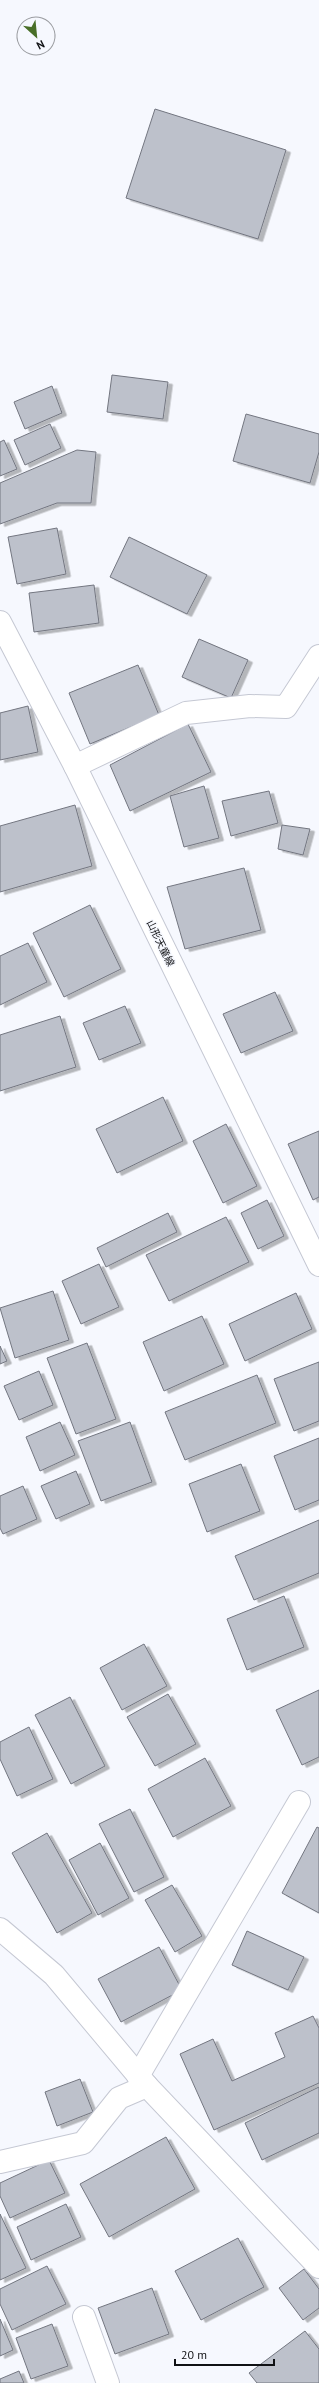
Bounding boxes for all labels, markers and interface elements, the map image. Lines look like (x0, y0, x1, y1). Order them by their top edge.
north arrow (16, 16, 56, 56)
text: N (34, 37, 47, 53)
street label: 山形天童線 (144, 918, 177, 969)
scale bar (175, 2341, 274, 2367)
text: 20 m (181, 2347, 207, 2362)

